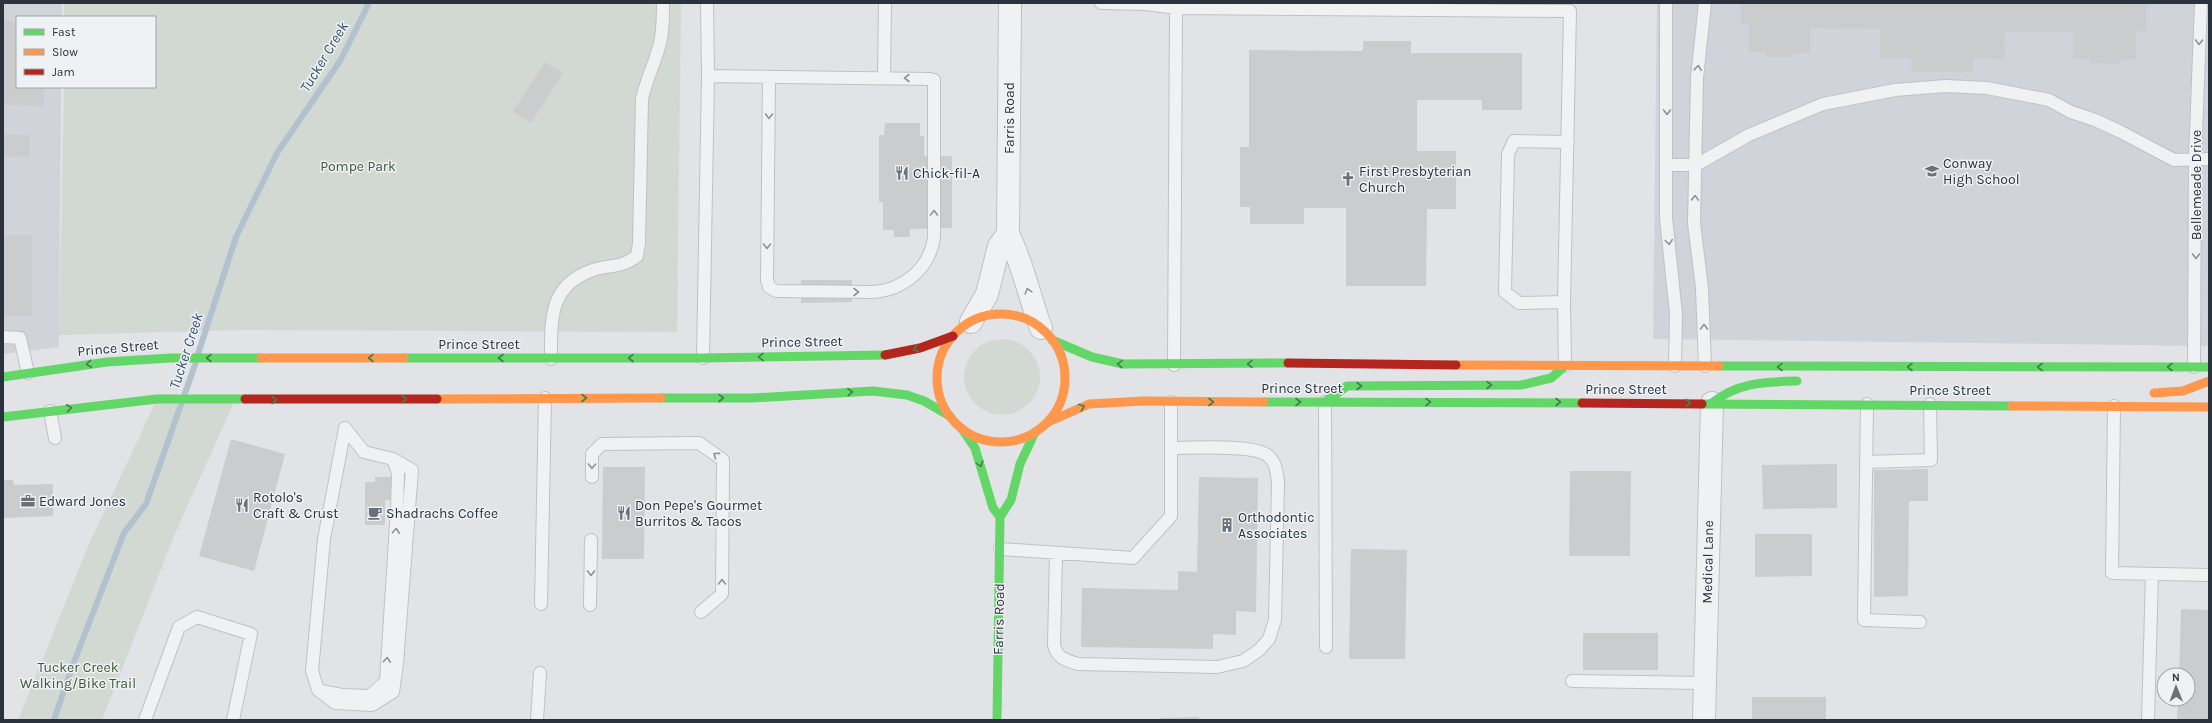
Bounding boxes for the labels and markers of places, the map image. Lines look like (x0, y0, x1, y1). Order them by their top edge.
place label: Conway High School (1943, 155, 2020, 188)
place label: First Presbyterian Church (1359, 163, 1472, 196)
school or university icon: Conway High School (1924, 163, 1940, 179)
restaurant icon: Chick-fil-A (894, 165, 910, 181)
place label: Chick-fil-A (913, 165, 980, 182)
church icon: First Presbyterian Church (1340, 171, 1356, 187)
place label: Rotolo's Craft & Crust (253, 489, 339, 522)
office icon: Edward Jones (20, 493, 36, 509)
place label: Edward Jones (39, 493, 126, 510)
restaurant icon: Rotolo's Craft & Crust (234, 497, 250, 513)
place label: Don Pepe's Gourmet Burritos & Tacos (635, 497, 762, 530)
cafe icon: Shadrachs Coffee (367, 505, 383, 521)
place label: Shadrachs Coffee (386, 505, 498, 522)
restaurant icon: Don Pepe's Gourmet Burritos & Tacos (616, 505, 632, 521)
place label: Orthodontic Associates (1238, 509, 1315, 542)
building icon: Orthodontic Associates (1219, 517, 1235, 533)

